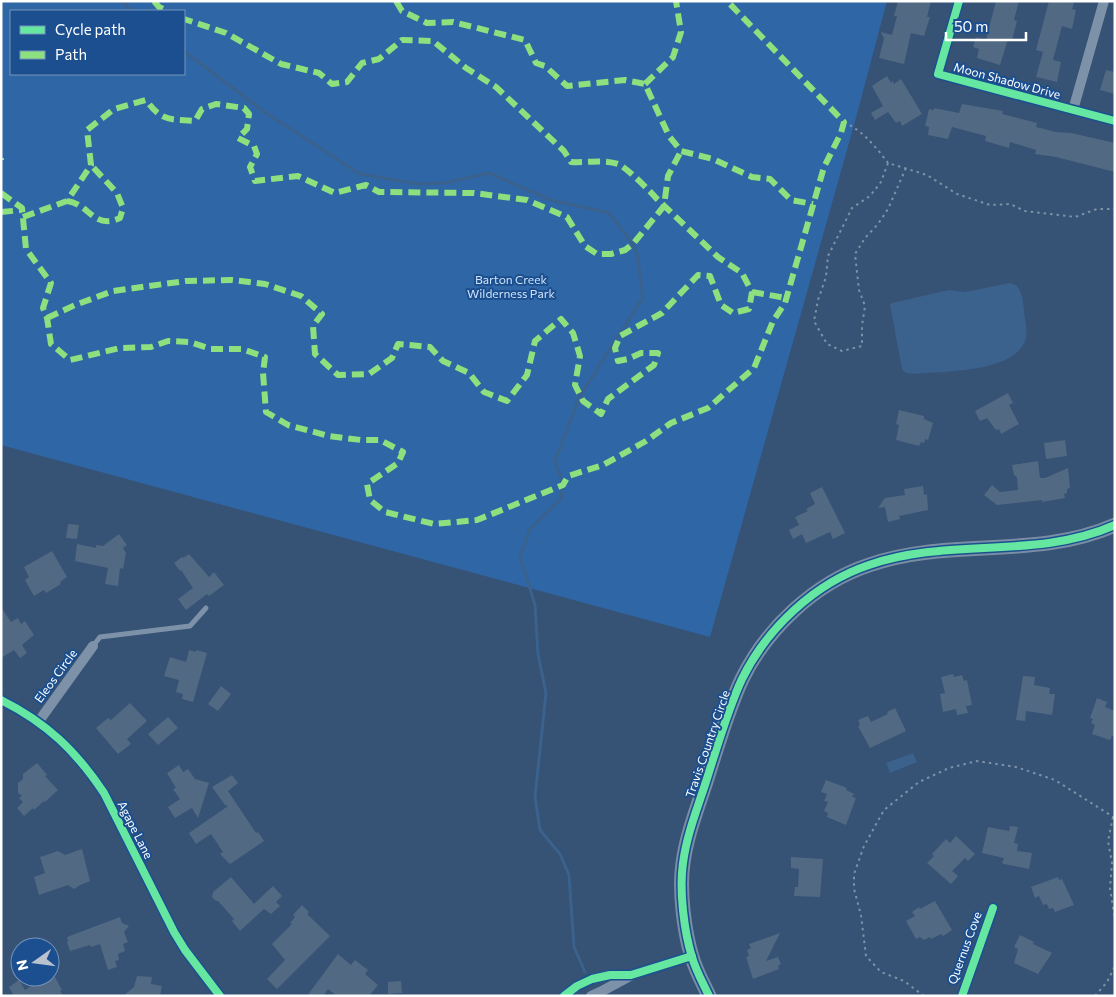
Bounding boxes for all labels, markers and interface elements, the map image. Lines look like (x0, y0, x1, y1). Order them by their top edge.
legend (10, 10, 185, 75)
scale bar (946, 10, 1026, 42)
text: 50 m (954, 17, 988, 35)
text: Cycle path (55, 20, 126, 38)
text: Path (55, 45, 87, 63)
street label: Moon Shadow Drive (952, 59, 1062, 101)
park label: Barton Creek Wilderness Park (467, 272, 555, 300)
street label: Eleos Circle (31, 646, 79, 705)
street label: Travis Country Circle (682, 688, 732, 799)
street label: Agape Lane (115, 798, 156, 861)
street label: Quernus Cove (944, 909, 984, 986)
north arrow (10, 937, 60, 987)
text: N (12, 958, 31, 972)

